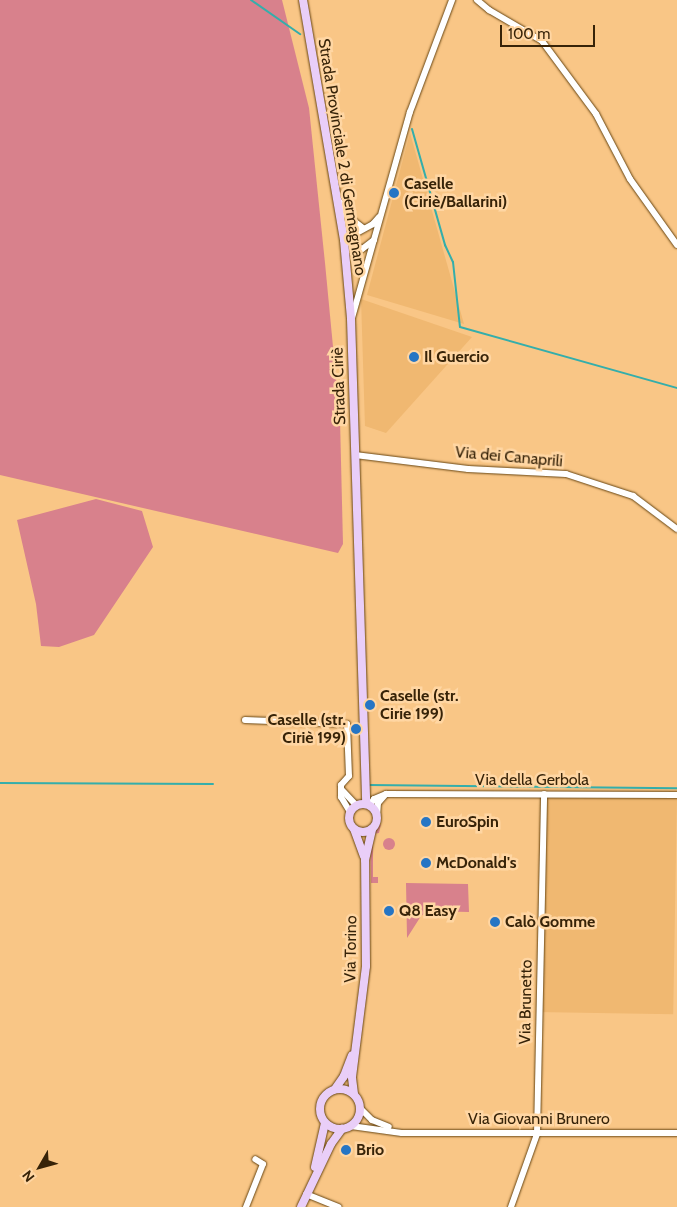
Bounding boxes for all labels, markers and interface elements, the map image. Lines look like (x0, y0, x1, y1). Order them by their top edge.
scale bar (502, 15, 597, 47)
text: 100 m (508, 25, 550, 43)
street label: Strada Provinciale 2 di Germagnano (314, 37, 370, 277)
place label: Caselle (Ciriè/Ballarini) (404, 174, 507, 212)
marker: Caselle (Ciriè/Ballarini) (388, 187, 400, 199)
street label: Strada Ciriè (328, 347, 350, 425)
place label: Il Guercio (424, 347, 489, 367)
marker: Il Guercio (408, 351, 420, 363)
street label: Via dei Canaprili (454, 443, 564, 471)
place label: Caselle (str. Cirie 199) (380, 686, 458, 724)
marker: Caselle (str. Cirie 199) (364, 699, 376, 711)
place label: Caselle (str. Ciriè 199) (268, 710, 346, 748)
marker: Caselle (str. Ciriè 199) (350, 723, 362, 735)
street label: Via della Gerbola (475, 770, 589, 790)
place label: EuroSpin (436, 812, 499, 832)
marker: EuroSpin (420, 816, 432, 828)
place label: McDonald's (436, 853, 516, 873)
marker: McDonald's (420, 857, 432, 869)
place label: Q8 Easy (399, 901, 457, 921)
marker: Q8 Easy (383, 905, 395, 917)
place label: Calò Gomme (505, 912, 595, 932)
street label: Via Torino (341, 915, 361, 983)
marker: Calò Gomme (489, 916, 501, 928)
street label: Via Brunetto (516, 959, 536, 1045)
street label: Via Giovanni Brunero (468, 1109, 610, 1129)
place label: Brio (356, 1140, 384, 1160)
north arrow (15, 1142, 65, 1192)
marker: Brio (340, 1144, 352, 1156)
text: N (18, 1167, 38, 1186)

